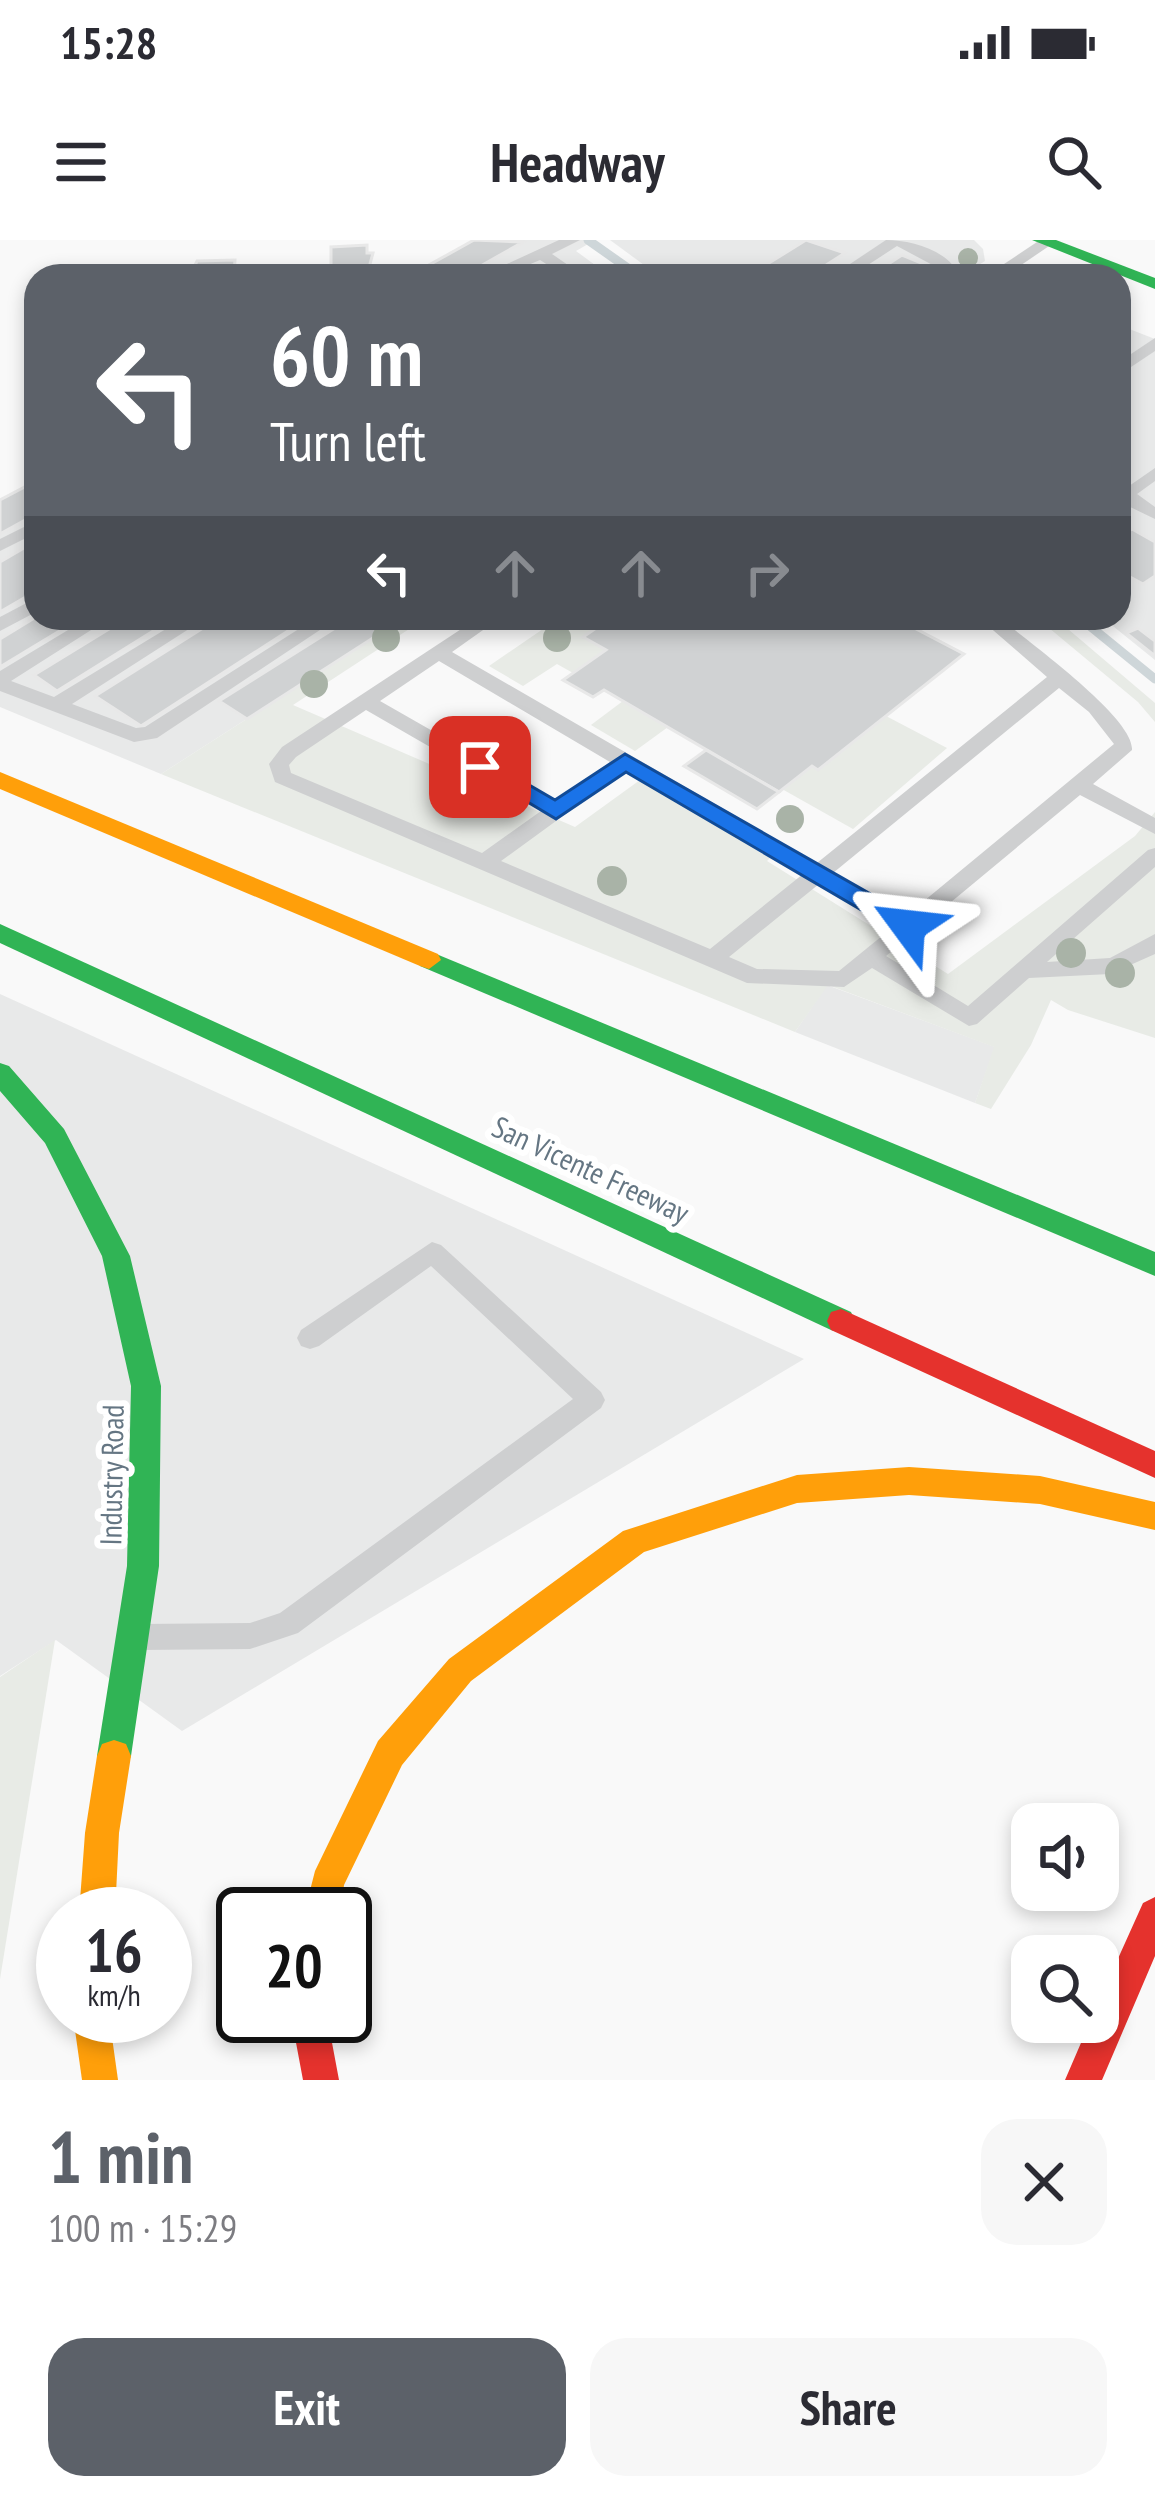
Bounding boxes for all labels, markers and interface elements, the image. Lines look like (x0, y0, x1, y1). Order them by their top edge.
text: 15:28 (60, 13, 157, 71)
text: Headway (490, 127, 665, 197)
icon: menu (48, 129, 114, 195)
icon: search (1041, 129, 1107, 195)
text: 60 m (270, 300, 423, 409)
icon: left (72, 312, 228, 468)
text: Turn left (270, 406, 426, 476)
icon: left (356, 540, 422, 606)
icon: ahead (482, 540, 548, 606)
icon: ahead (608, 540, 674, 606)
icon: right (734, 540, 800, 606)
pin (429, 716, 531, 818)
icon: arrive (447, 734, 513, 800)
position arrow (845, 863, 971, 989)
street label: San Vicente Freeway (486, 1106, 696, 1232)
street label: Industry Road (90, 1404, 132, 1546)
map controls (1011, 1803, 1119, 2043)
button: sound (1011, 1803, 1119, 1911)
speed limit sign: 20 (216, 1887, 372, 2043)
text: 16 (85, 1911, 143, 1989)
button: search (1011, 1935, 1119, 2043)
text: km/h (87, 1975, 141, 2014)
text: 1 min (48, 2110, 193, 2203)
button: close (981, 2119, 1107, 2245)
text: 100 m · 15:29 (48, 2202, 237, 2253)
button: Exit (48, 2338, 566, 2476)
button: Share (590, 2338, 1107, 2476)

